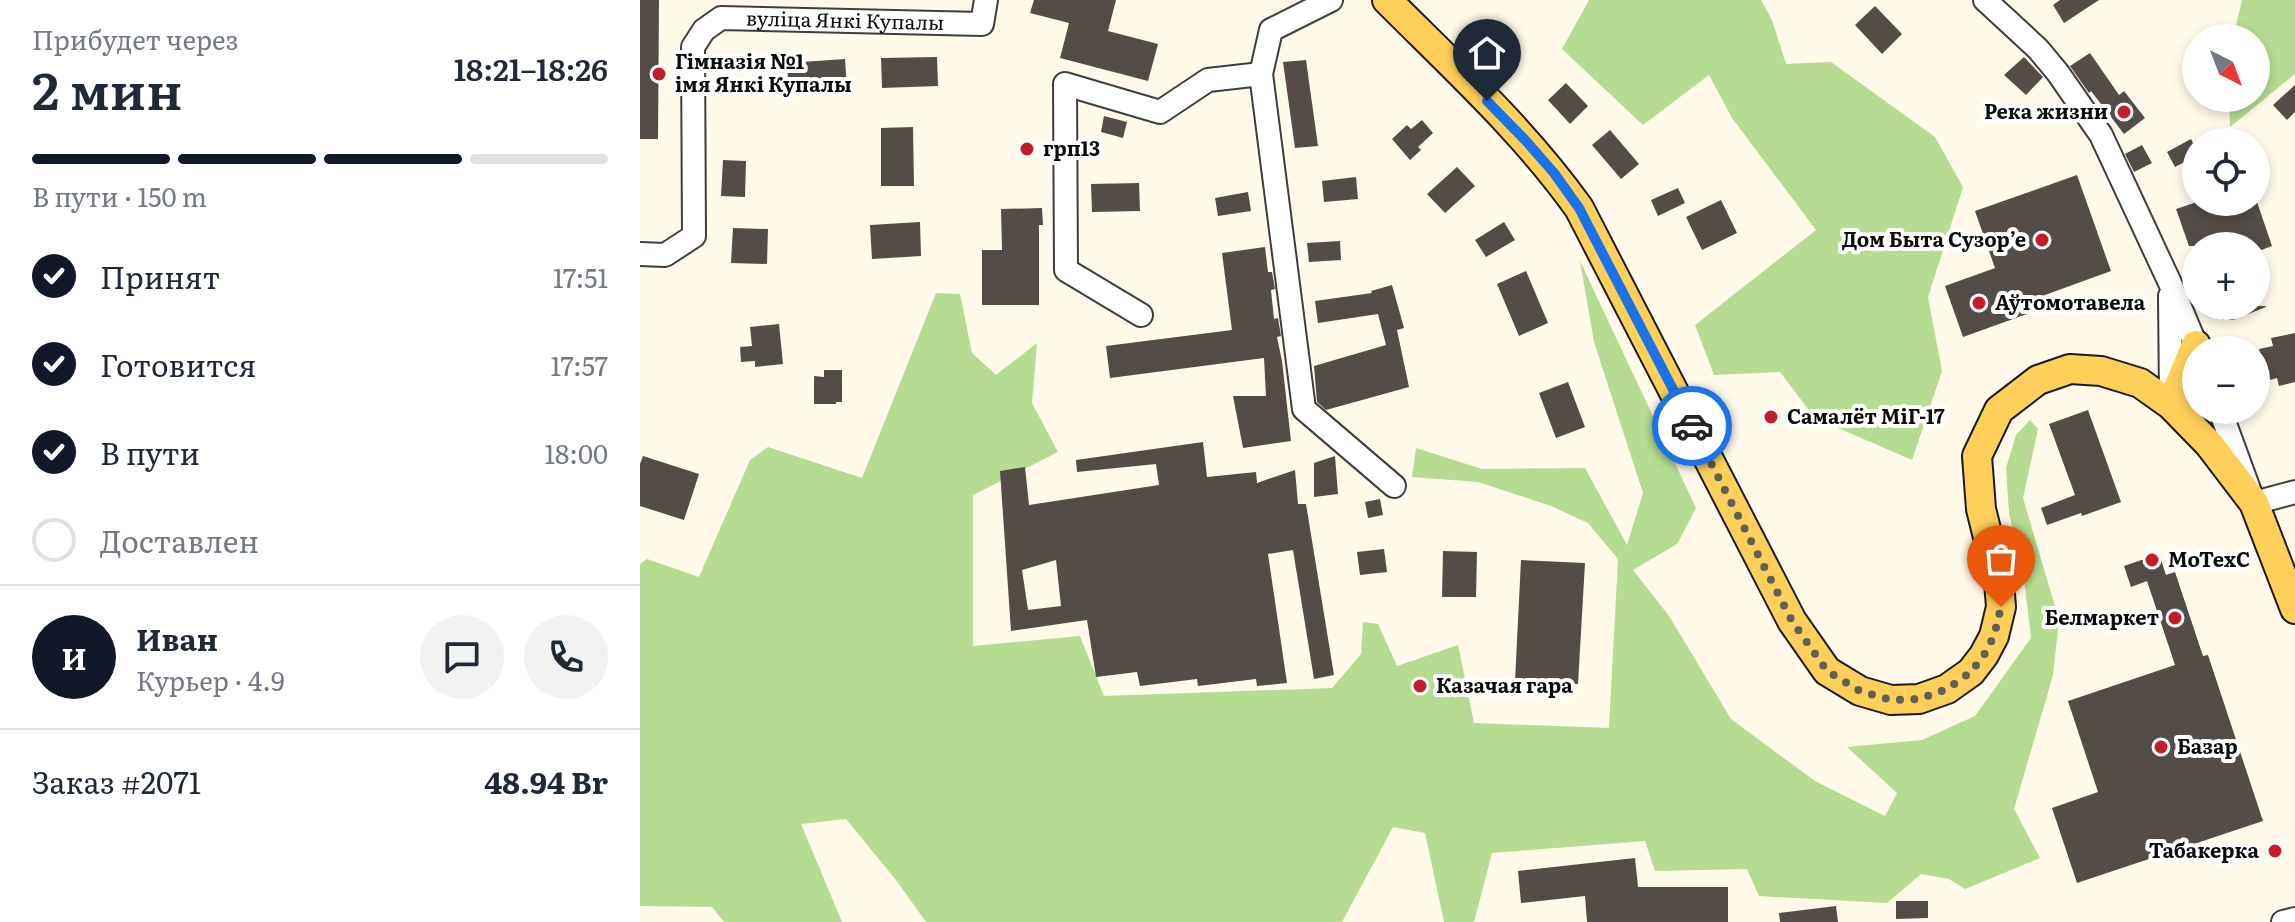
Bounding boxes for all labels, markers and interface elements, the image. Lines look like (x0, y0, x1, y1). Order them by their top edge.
street label: вуліца Янкі Купалы (746, 2, 945, 36)
text: Прибудет через (32, 19, 238, 58)
pin (1453, 19, 1521, 101)
north arrow (2182, 24, 2270, 112)
map controls (2182, 24, 2270, 424)
icon: home (1465, 31, 1509, 75)
place label: Гімназія №1 імя Янкі Купалы (675, 45, 852, 98)
text: 18:21–18:26 (454, 46, 608, 90)
text: 2 мин (32, 49, 182, 126)
marker: Гімназія №1 імя Янкі Купалы (650, 65, 668, 83)
place label: Река жизни (1984, 95, 2108, 125)
marker: Река жизни (2115, 103, 2133, 121)
button: locate (2182, 128, 2270, 216)
place label: грп13 (1043, 132, 1100, 162)
marker: грп13 (1018, 140, 1036, 158)
text: В пути · 150 m (32, 176, 207, 215)
place label: Дом Быта Сузорʼе (1842, 223, 2026, 253)
marker: Дом Быта Сузорʼе (2033, 231, 2051, 249)
button: + (2182, 232, 2270, 320)
icon: check (32, 254, 76, 298)
text: Принят (100, 254, 220, 298)
text: 17:51 (553, 257, 608, 296)
place label: Аўтомотавела (1995, 286, 2146, 316)
marker: Аўтомотавела (1970, 294, 1988, 312)
button: − (2182, 336, 2270, 424)
icon: check (32, 342, 76, 386)
text: Готовится (100, 342, 256, 386)
text: 17:57 (551, 345, 608, 384)
courier (1652, 386, 1732, 466)
place label: Самалёт МіГ-17 (1787, 400, 1945, 430)
icon: car (1670, 404, 1714, 448)
marker: Самалёт МіГ-17 (1762, 408, 1780, 426)
icon: check (32, 430, 76, 474)
text: В пути (100, 430, 200, 474)
text: 18:00 (544, 433, 608, 472)
text: Доставлен (100, 518, 259, 562)
pin (1967, 525, 2035, 607)
icon: bag (1979, 537, 2023, 581)
place label: MoTexC (2168, 543, 2250, 573)
marker: MoTexC (2143, 551, 2161, 569)
place label: Белмаркет (2044, 601, 2159, 631)
marker: Белмаркет (2166, 609, 2184, 627)
button: chat (420, 615, 504, 699)
button: phone (524, 615, 608, 699)
text: Иван (136, 616, 218, 660)
text: И (61, 635, 87, 679)
text: Курьер · 4.9 (136, 660, 285, 699)
place label: Казачая гара (1436, 669, 1573, 699)
marker: Казачая гара (1411, 677, 1429, 695)
place label: Базар (2177, 730, 2238, 760)
marker: Базар (2152, 738, 2170, 756)
text: Заказ #2071 (32, 759, 201, 803)
text: 48.94 Br (484, 759, 608, 803)
place label: Табакерка (2149, 834, 2259, 864)
marker: Табакерка (2266, 842, 2284, 860)

